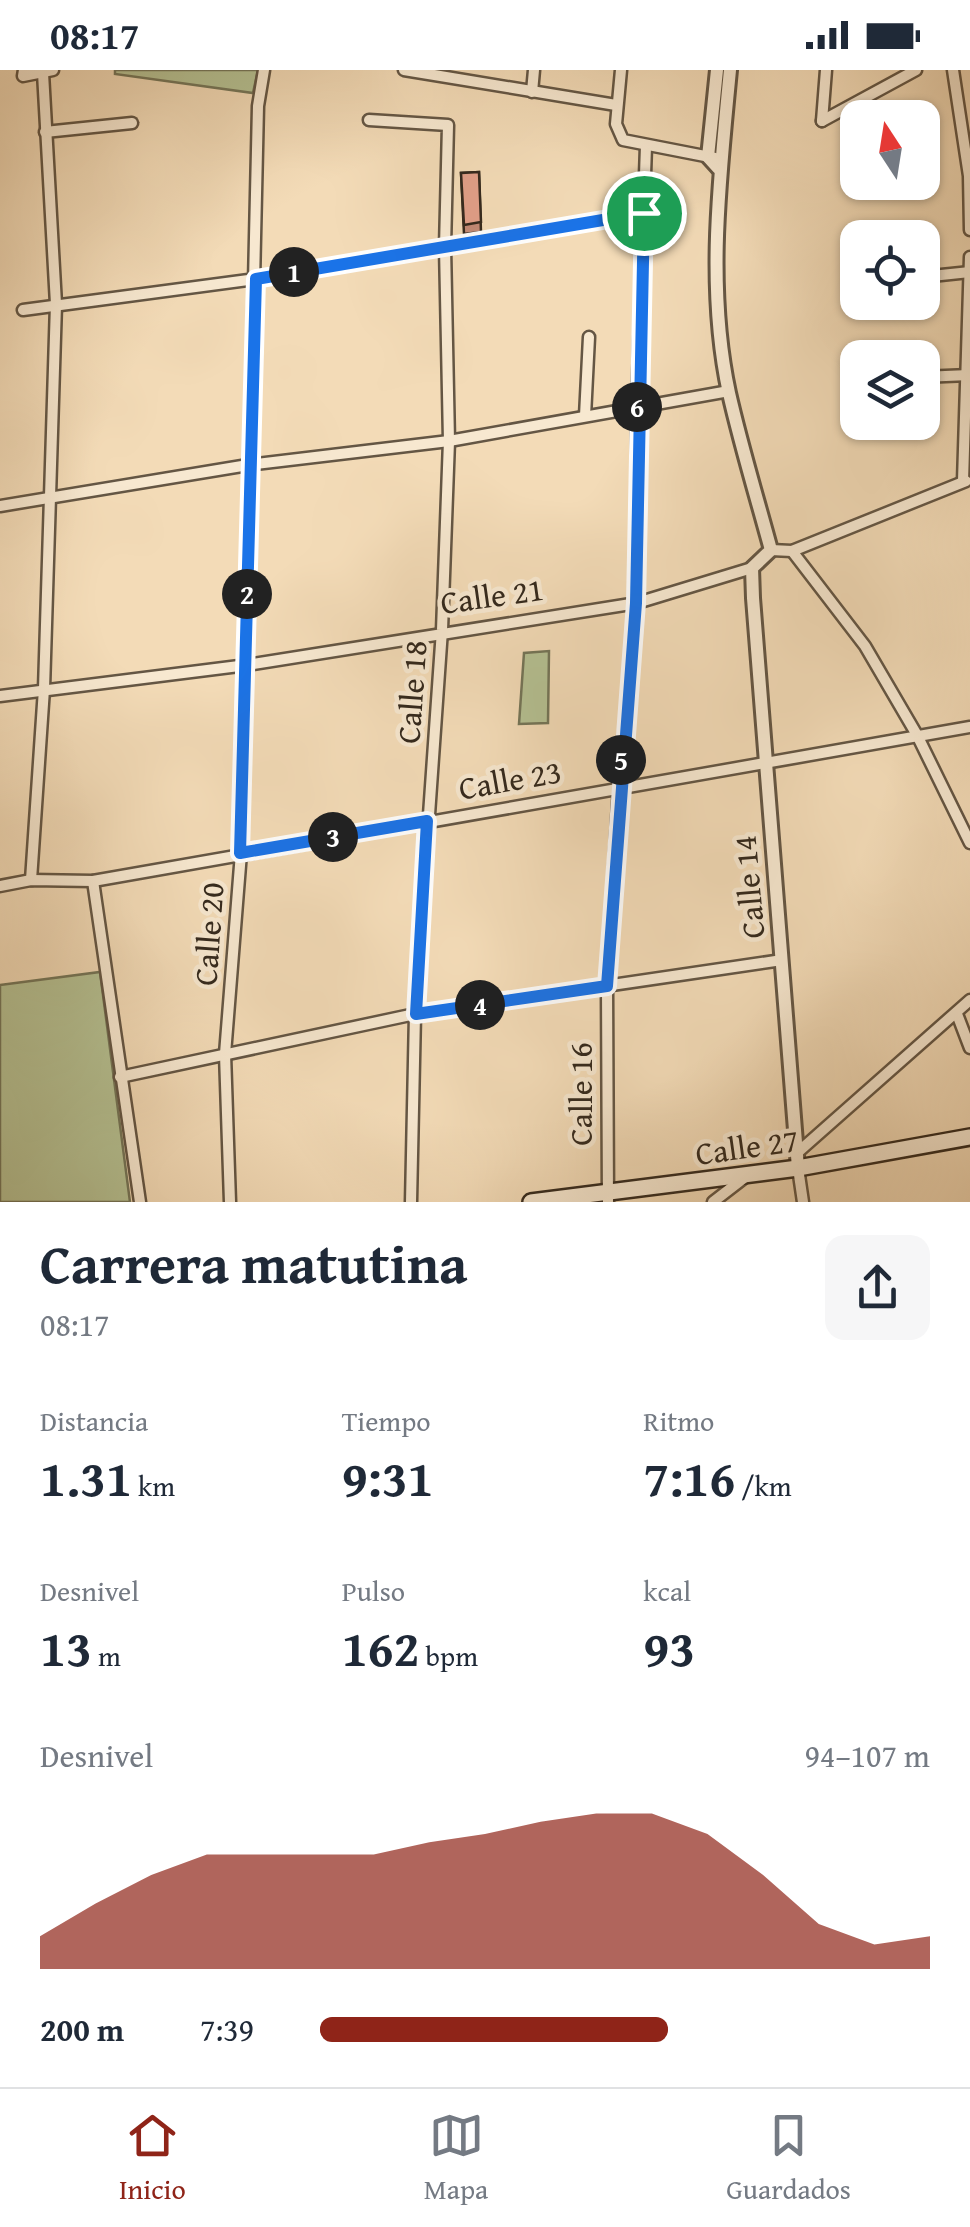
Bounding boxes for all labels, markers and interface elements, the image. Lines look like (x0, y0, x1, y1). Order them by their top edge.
text: 08:17 (50, 7, 140, 63)
north arrow (840, 100, 940, 200)
map controls (840, 100, 940, 440)
pin (602, 171, 687, 256)
icon: arrive (617, 186, 672, 241)
button: locate (840, 220, 940, 320)
pin: 1 (269, 247, 319, 297)
text: 1 (287, 251, 301, 292)
button: layers (840, 340, 940, 440)
pin: 6 (612, 382, 662, 432)
text: 6 (630, 386, 644, 427)
street label: Calle 21 (437, 565, 546, 626)
pin: 2 (222, 569, 272, 619)
text: 2 (240, 573, 254, 614)
street label: Calle 18 (384, 639, 439, 745)
pin: 5 (596, 735, 646, 785)
text: 5 (614, 739, 628, 780)
street label: Calle 23 (455, 747, 565, 812)
pin: 3 (308, 812, 358, 862)
text: 3 (326, 816, 340, 857)
street label: Calle 14 (721, 834, 776, 941)
street label: Calle 20 (181, 881, 236, 987)
pin: 4 (455, 980, 505, 1030)
text: 4 (473, 984, 487, 1025)
street label: Calle 16 (557, 1042, 604, 1146)
street label: Calle 27 (692, 1116, 801, 1177)
text: Carrera matutina (40, 1223, 467, 1303)
button: share (825, 1235, 930, 1340)
text: 08:17 (40, 1301, 109, 1348)
text: Distancia (40, 1400, 148, 1441)
text: Tiempo (342, 1400, 431, 1441)
text: Ritmo (643, 1400, 714, 1441)
text: 1.31 (40, 1441, 132, 1514)
text: 9:31 (342, 1441, 434, 1514)
text: 7:16 (643, 1441, 735, 1514)
text: km (132, 1465, 175, 1506)
text: /km (735, 1465, 792, 1506)
text: Desnivel (40, 1570, 139, 1611)
text: Pulso (342, 1570, 405, 1611)
text: kcal (643, 1570, 691, 1611)
text: 13 (40, 1611, 92, 1684)
text: 162 (342, 1611, 419, 1684)
text: 93 (643, 1611, 695, 1684)
text: m (92, 1635, 121, 1676)
text: bpm (419, 1635, 478, 1676)
text: Desnivel (40, 1732, 153, 1779)
text: 94–107 m (805, 1732, 930, 1779)
text: 200 m (40, 2006, 124, 2053)
text: 7:39 (200, 2006, 254, 2053)
tab: Inicio (119, 2108, 186, 2209)
tab: Mapa (424, 2108, 488, 2209)
tab: Guardados (726, 2108, 851, 2209)

